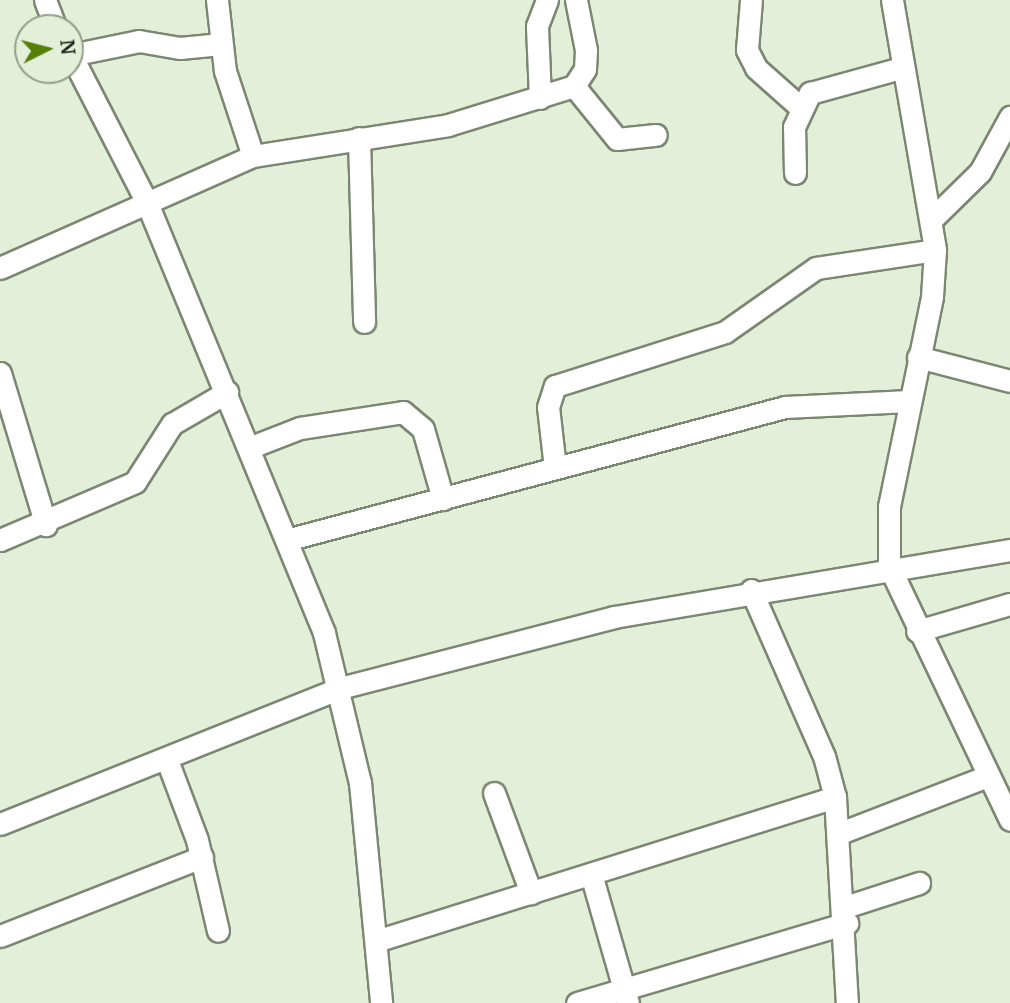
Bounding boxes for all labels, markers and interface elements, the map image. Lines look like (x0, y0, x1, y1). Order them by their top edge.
north arrow (14, 14, 84, 84)
text: N (55, 38, 81, 56)

